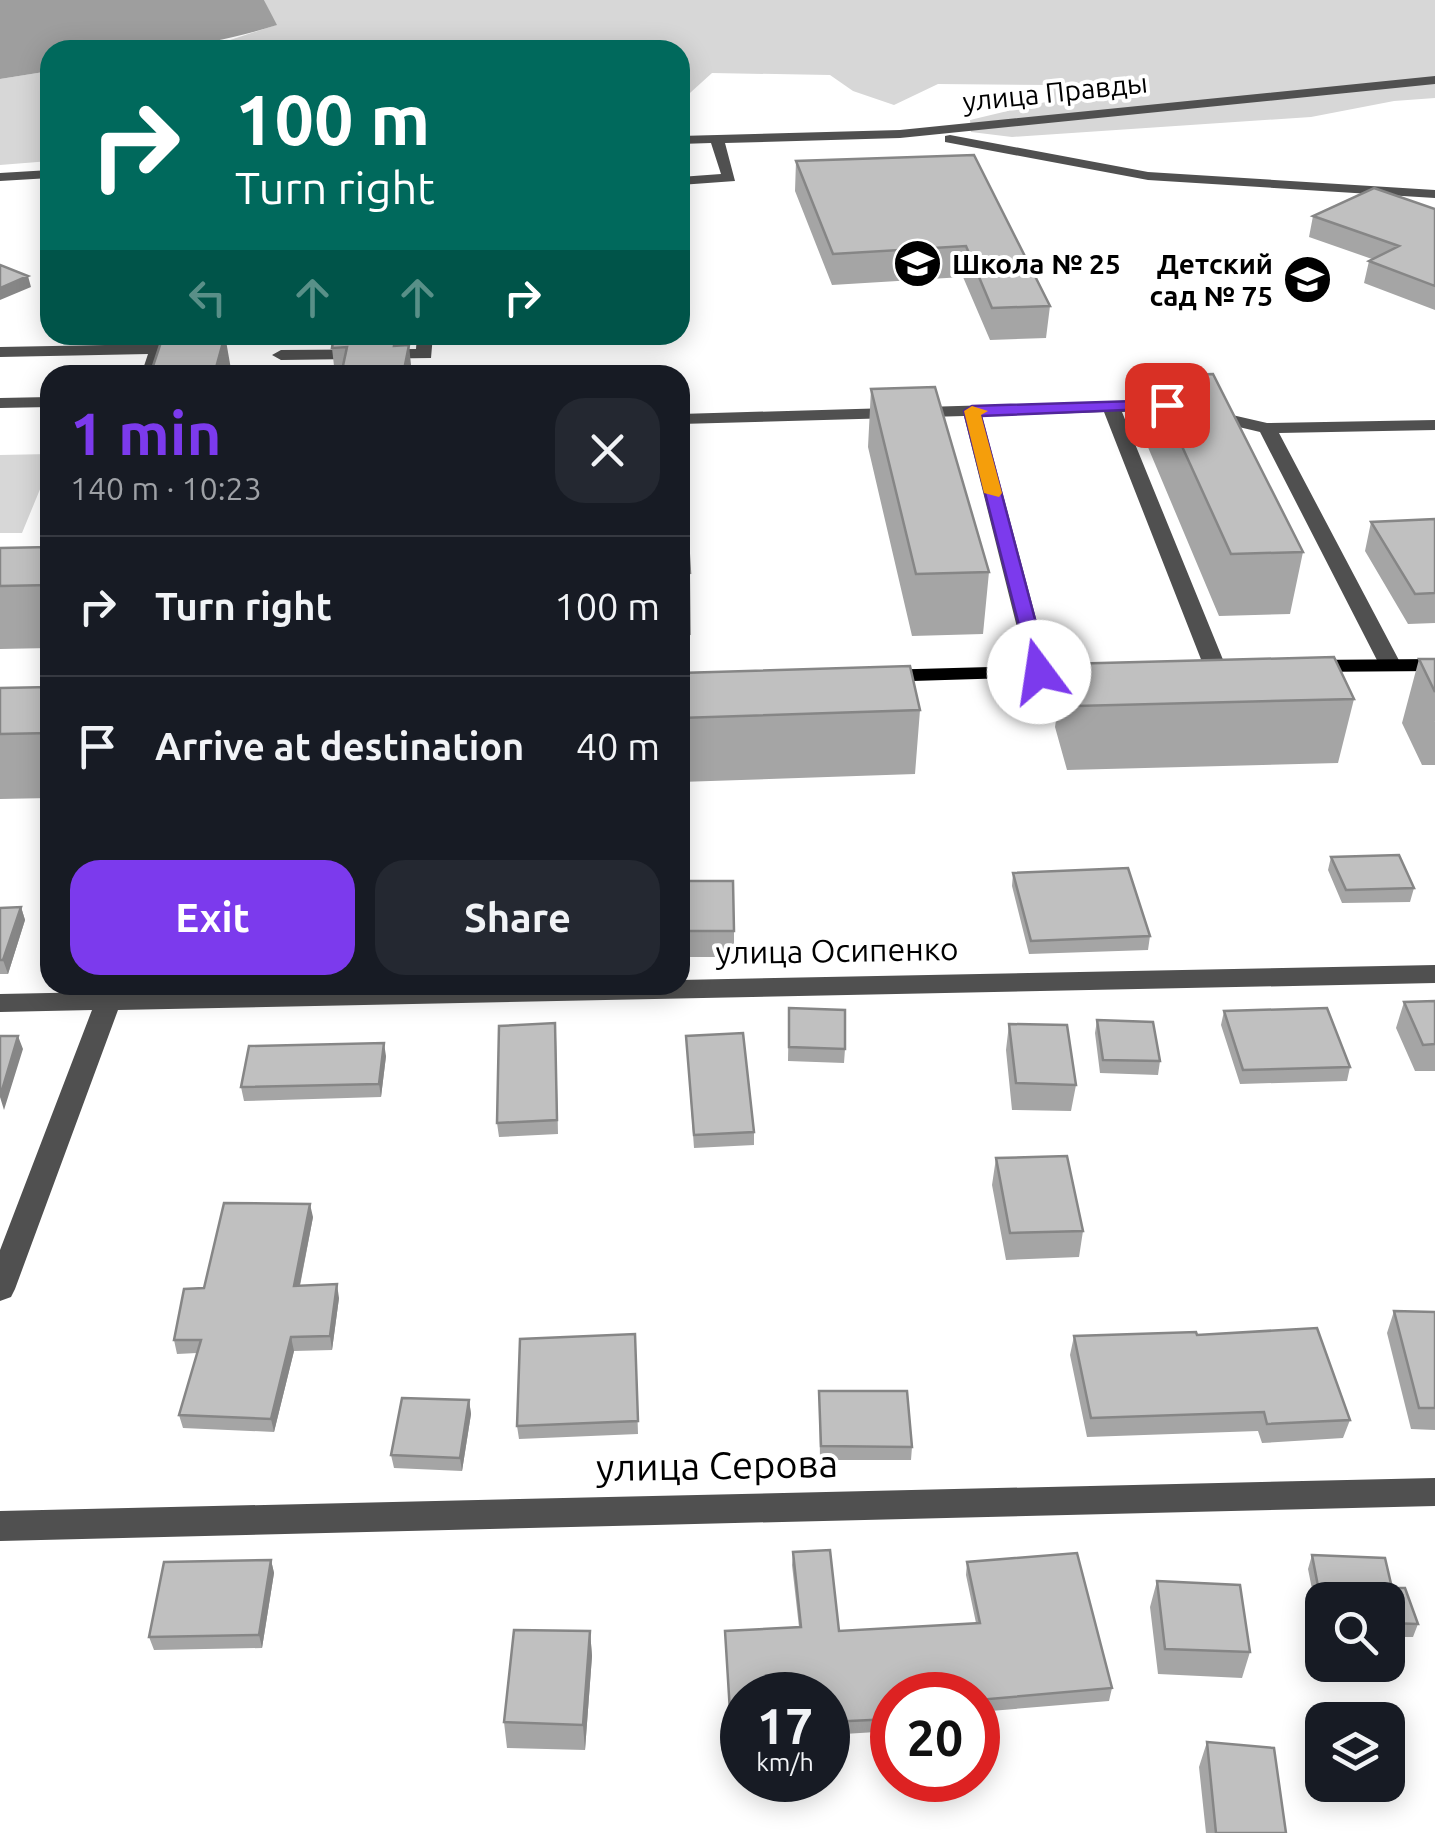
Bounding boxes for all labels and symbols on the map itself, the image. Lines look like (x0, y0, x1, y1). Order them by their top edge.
street label: улица Правды (961, 66, 1149, 117)
school or university icon: Школа № 25 (891, 238, 943, 290)
place label: Школа № 25 (952, 248, 1121, 279)
place label: Детский сад № 75 (1150, 248, 1273, 311)
school or university icon: Детский сад № 75 (1282, 254, 1334, 306)
pin (1125, 363, 1210, 448)
position arrow (987, 620, 1091, 724)
street label: улица Осипенко (715, 930, 959, 970)
street label: улица Серова (596, 1442, 838, 1488)
speed limit sign: 20 (870, 1672, 1000, 1802)

